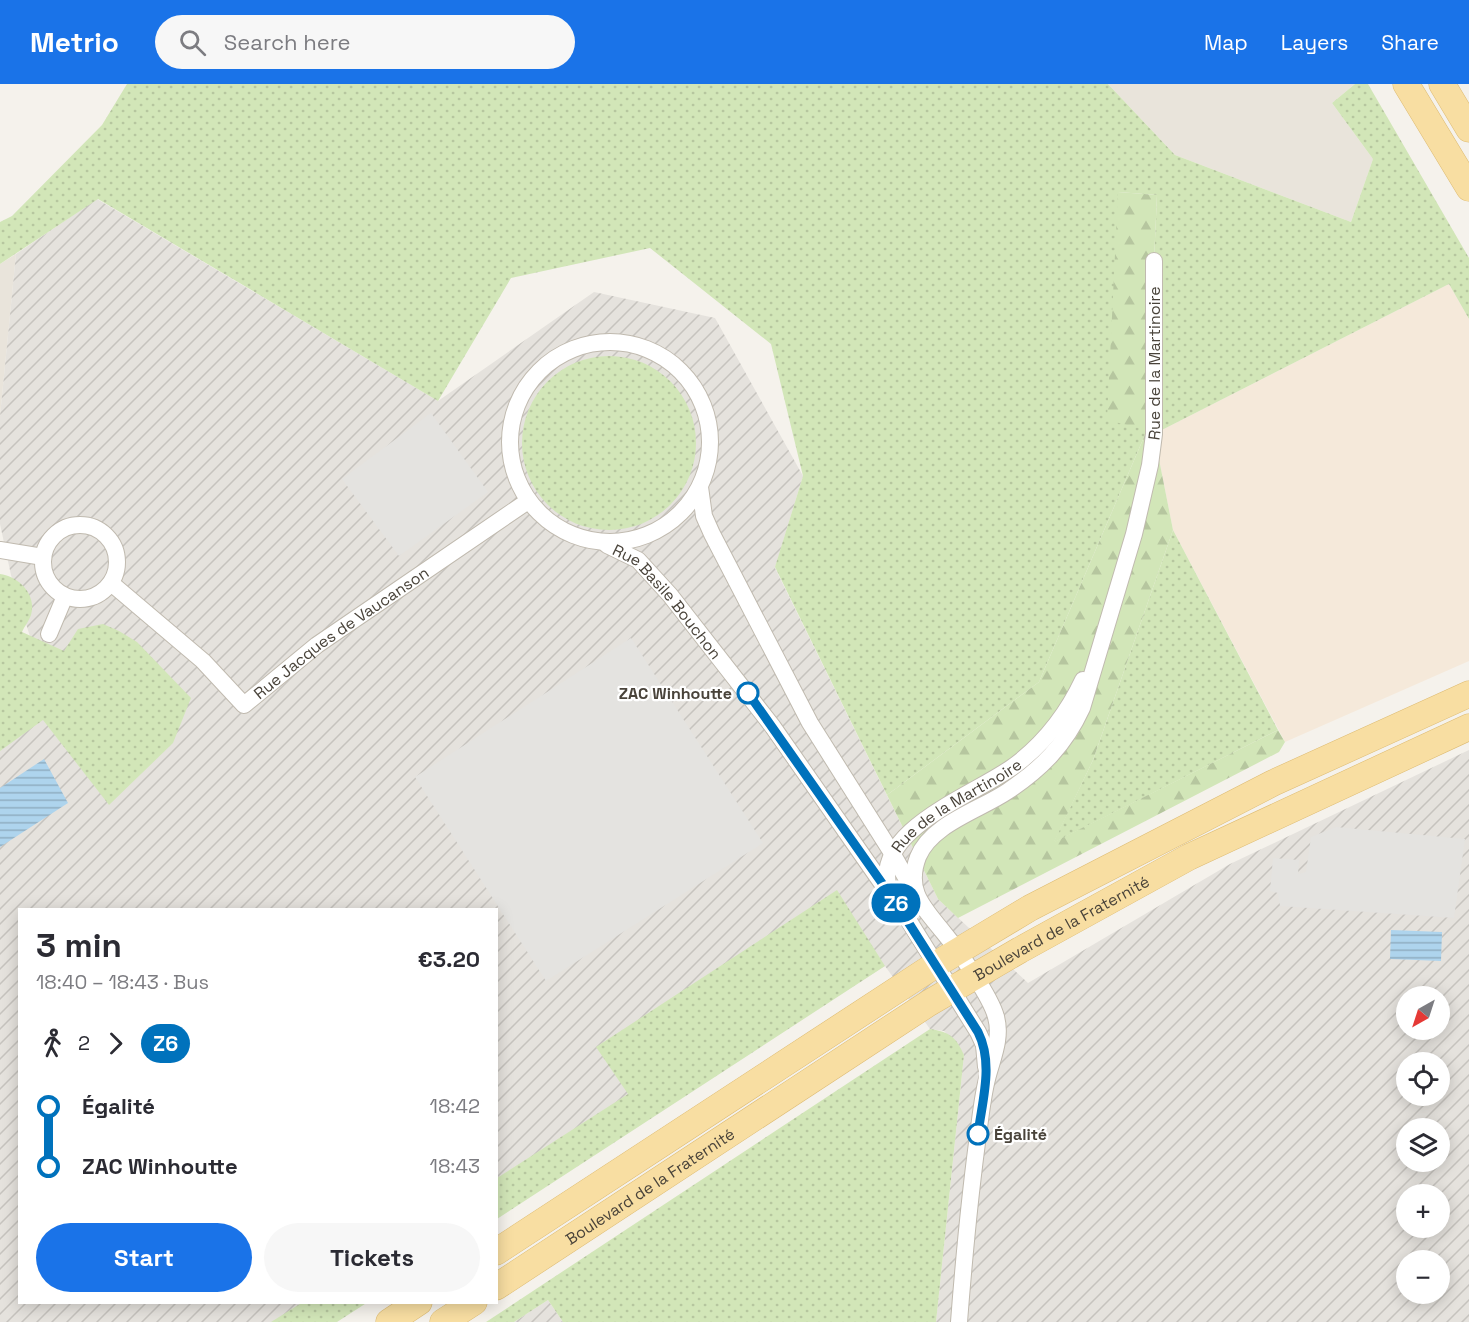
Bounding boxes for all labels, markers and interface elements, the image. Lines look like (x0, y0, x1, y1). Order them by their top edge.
search box (155, 15, 575, 69)
text: Metrio (30, 24, 119, 60)
icon: search (176, 26, 209, 59)
text: Search here (224, 28, 351, 56)
text: Map (1204, 29, 1248, 56)
text: Layers (1281, 29, 1348, 56)
text: Share (1381, 29, 1439, 56)
street label: Rue de la Martinoire (1143, 286, 1165, 442)
street label: Rue Basile Bouchon (609, 539, 726, 664)
street label: Rue Jacques de Vaucanson (249, 562, 433, 704)
marker: ZAC Winhoutte (737, 682, 759, 704)
place label: ZAC Winhoutte (619, 683, 732, 704)
street label: Rue de la Martinoire (886, 754, 1026, 857)
street label: Boulevard de la Fraternité (970, 871, 1153, 986)
line badge: Z6 (869, 884, 923, 922)
text: Z6 (883, 890, 909, 917)
text: 3 min (36, 925, 122, 967)
text: €3.20 (418, 945, 480, 973)
text: 18:40 – 18:43 · Bus (36, 969, 209, 995)
north arrow (1396, 986, 1450, 1040)
map controls (1396, 986, 1450, 1304)
icon: walk (36, 1027, 69, 1060)
icon: forward (99, 1027, 132, 1060)
text: 2 (78, 1030, 90, 1056)
text: Z6 (153, 1030, 178, 1057)
button: locate (1396, 1052, 1450, 1106)
text: Égalité (82, 1092, 155, 1120)
text: 18:42 (430, 1093, 480, 1119)
button: layers (1396, 1118, 1450, 1172)
street label: Boulevard de la Fraternité (561, 1123, 739, 1250)
marker: Égalité (967, 1123, 989, 1145)
place label: Égalité (994, 1124, 1047, 1145)
text: ZAC Winhoutte (82, 1152, 238, 1180)
text: 18:43 (430, 1153, 480, 1179)
button: + (1396, 1184, 1450, 1238)
button: Start (36, 1223, 252, 1292)
button: Tickets (264, 1223, 480, 1292)
button: − (1396, 1250, 1450, 1304)

